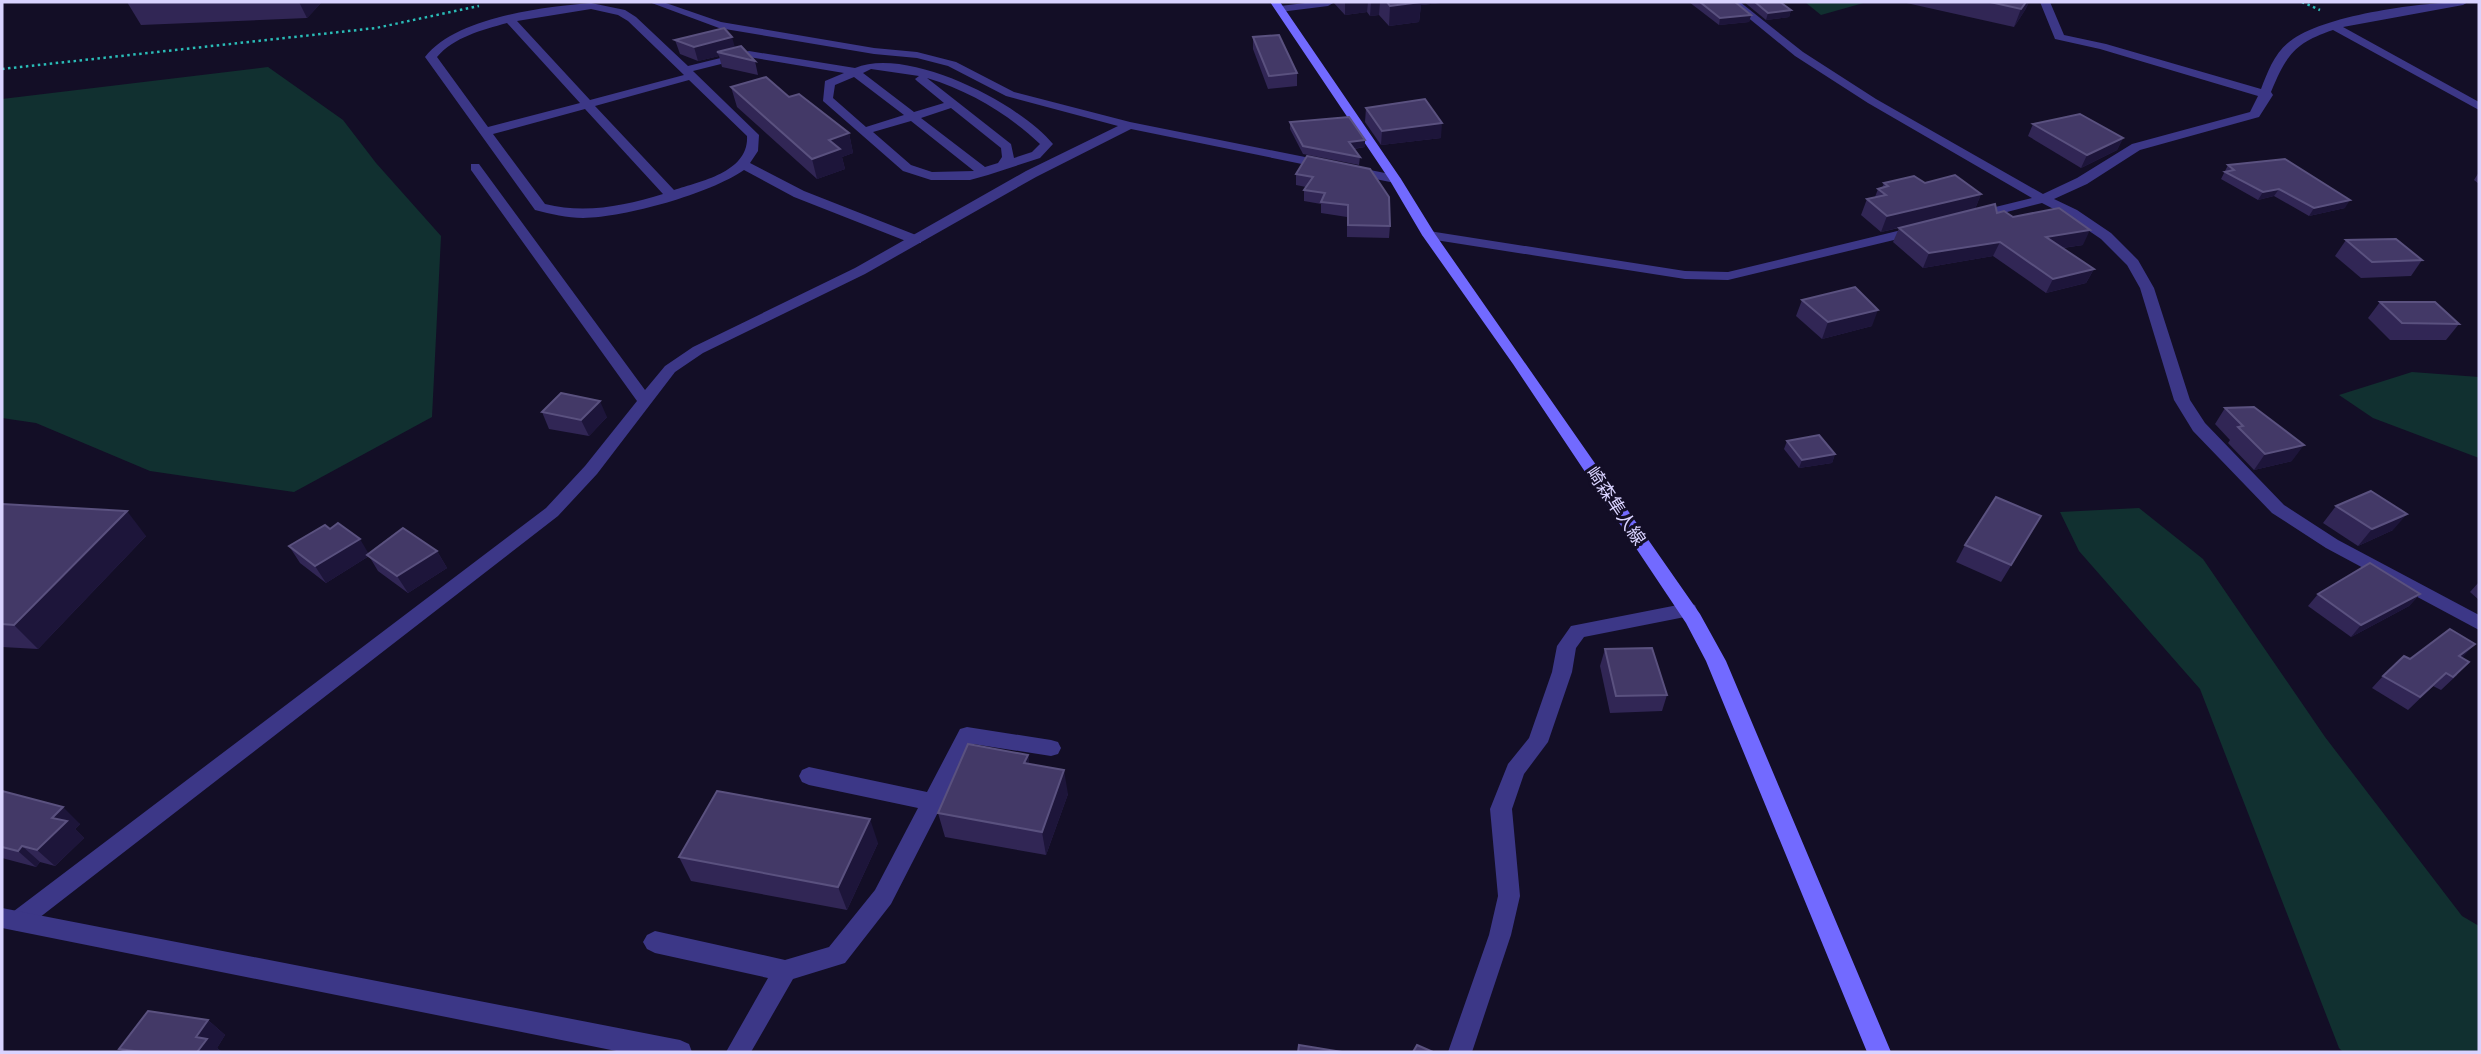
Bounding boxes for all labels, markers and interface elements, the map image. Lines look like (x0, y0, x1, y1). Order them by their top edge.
street label: 崎森隼人線 (1582, 462, 1651, 549)

